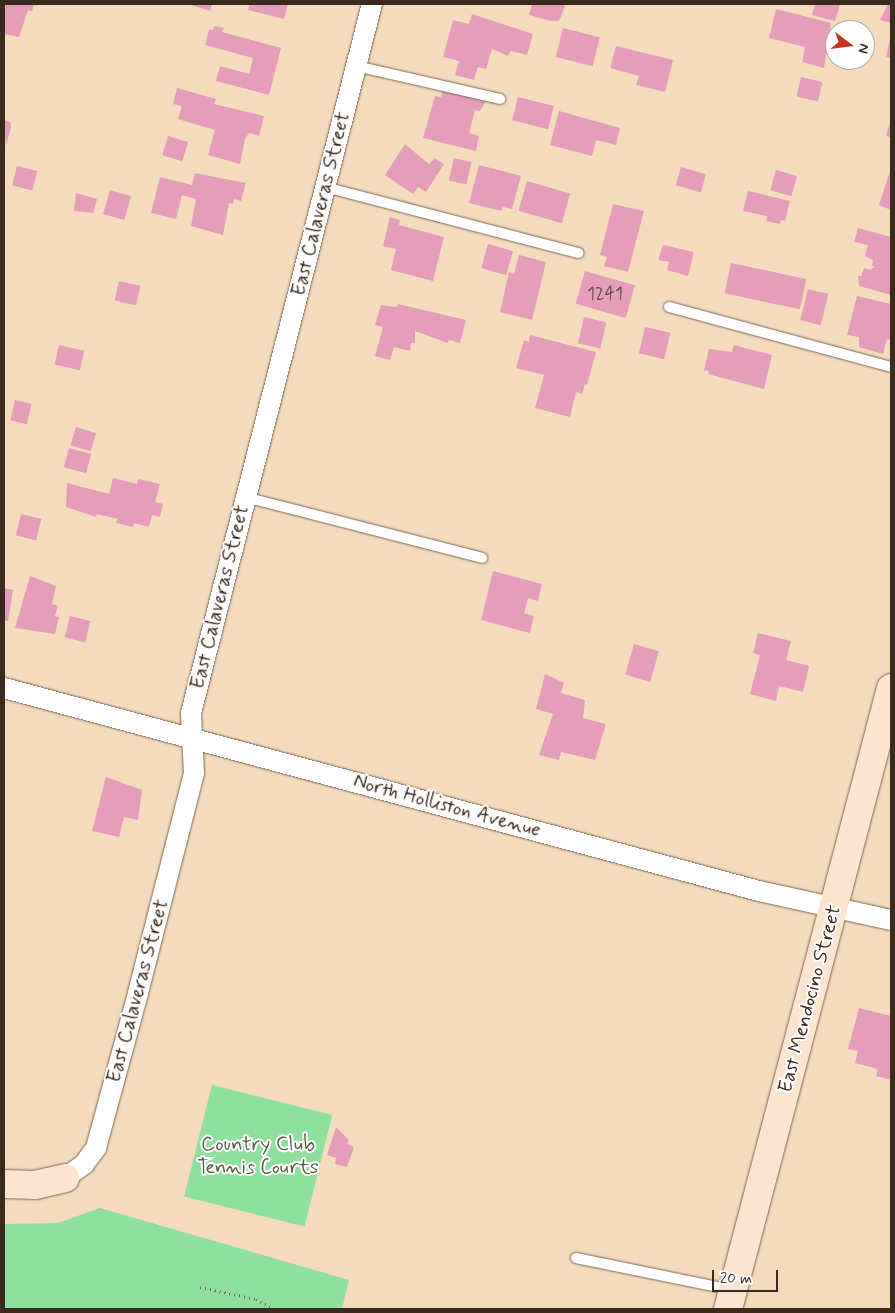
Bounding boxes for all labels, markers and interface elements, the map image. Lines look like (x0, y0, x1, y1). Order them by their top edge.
north arrow (825, 20, 875, 70)
text: N (854, 42, 873, 55)
street label: East Calaveras Street (287, 110, 355, 298)
house number: 1241 (587, 283, 623, 305)
street label: East Calaveras Street (186, 503, 254, 691)
street label: North Holliston Avenue (352, 770, 542, 842)
street label: East Calaveras Street (102, 897, 174, 1085)
street label: East Mendocino Street (774, 903, 846, 1095)
park label: Country Club Tennis Courts (198, 1133, 318, 1180)
scale bar (715, 1260, 781, 1292)
text: 20 m (720, 1269, 752, 1289)

